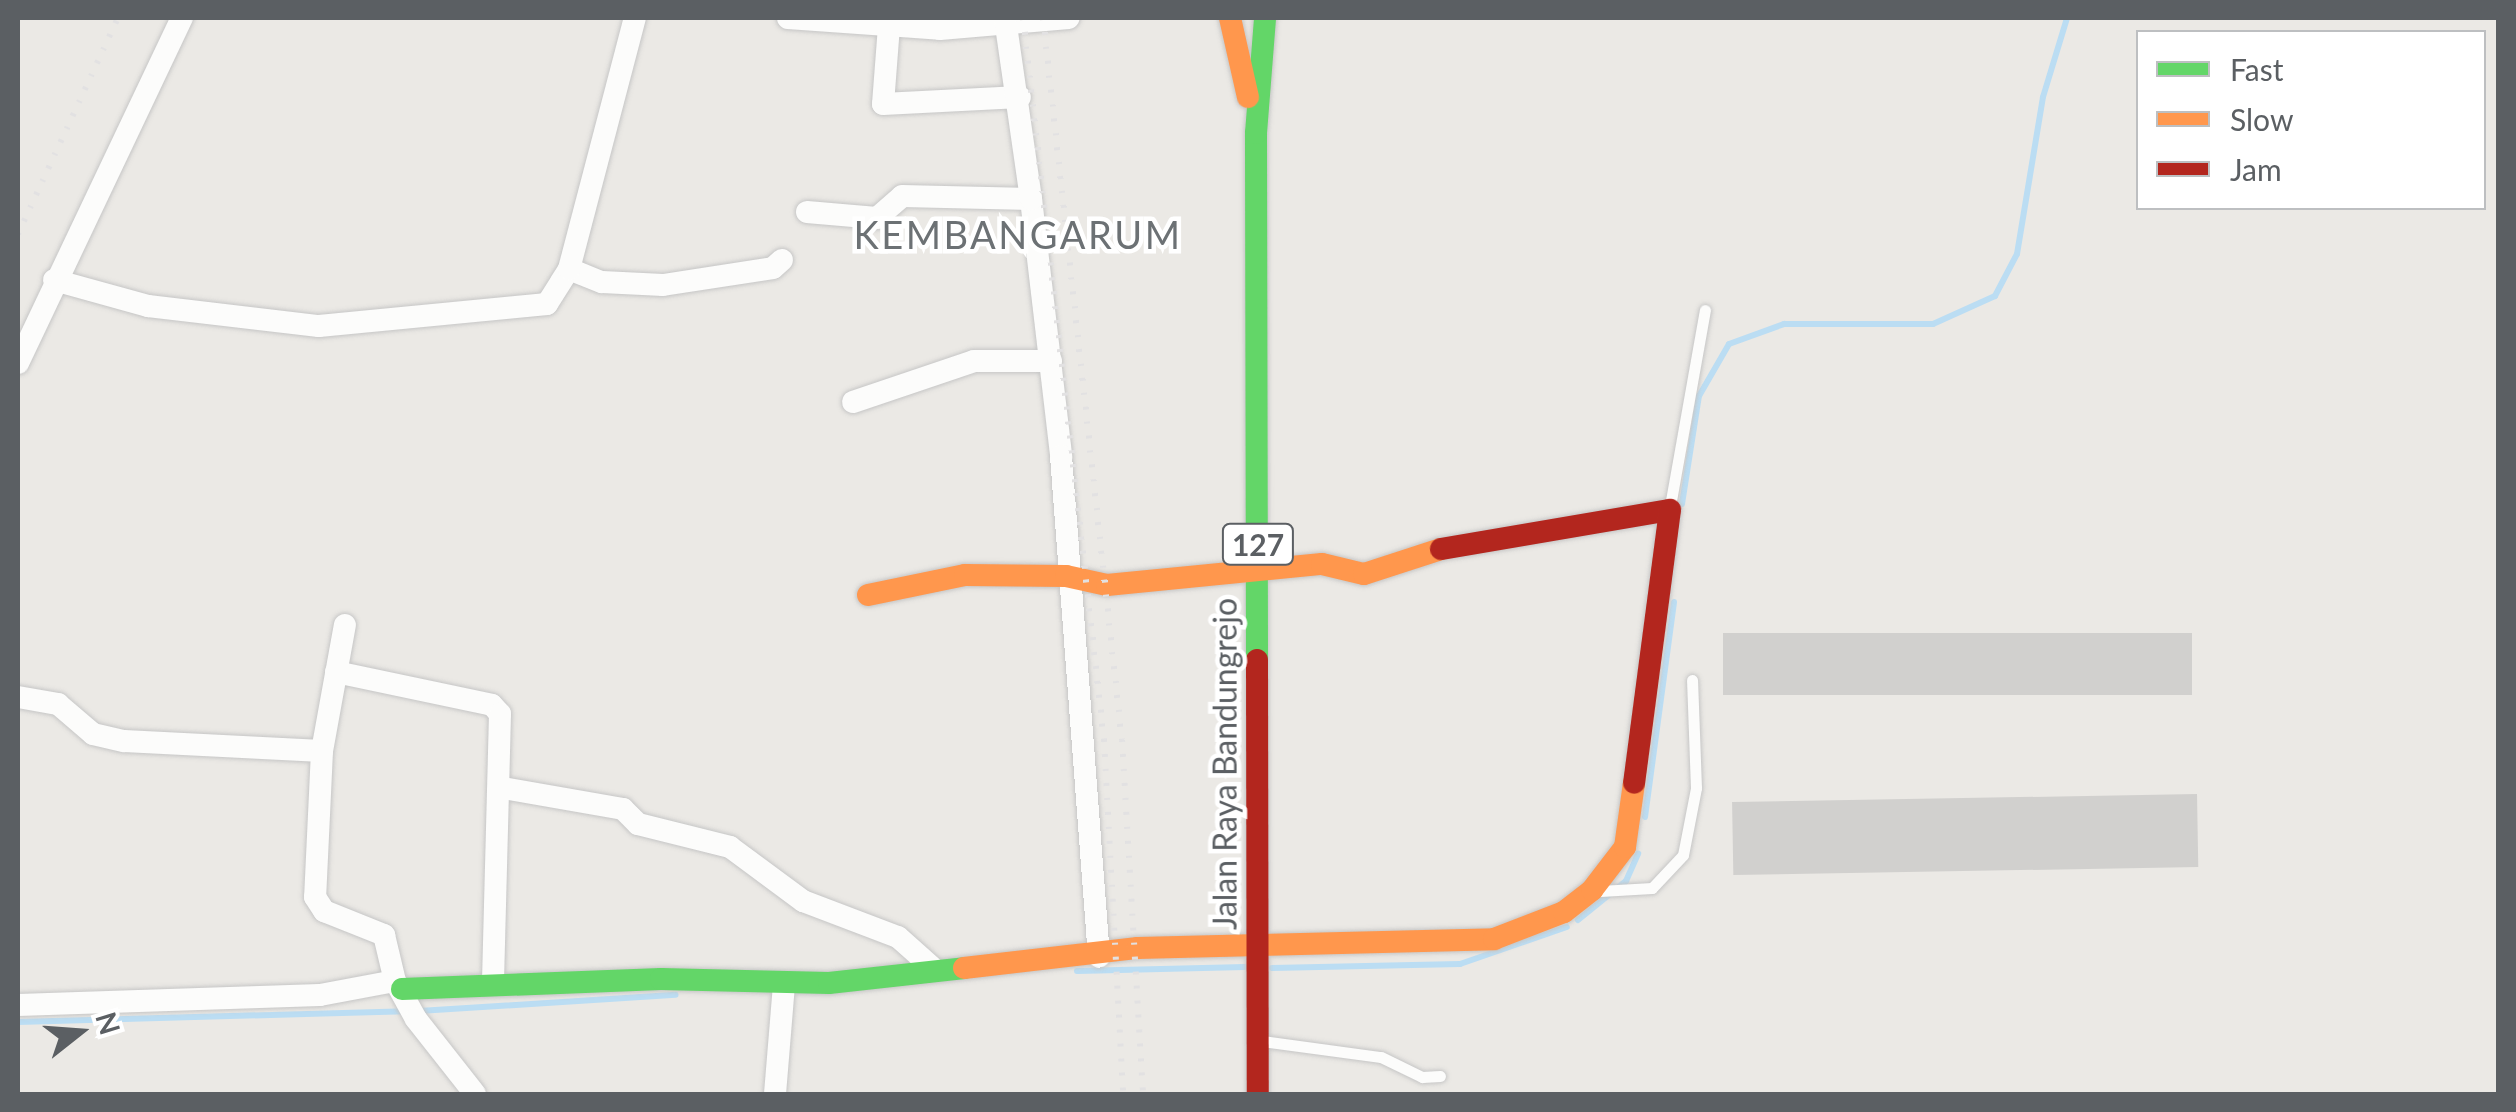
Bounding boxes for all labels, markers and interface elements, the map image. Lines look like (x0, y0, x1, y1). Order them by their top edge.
legend (2136, 30, 2486, 210)
text: Fast (2230, 51, 2284, 87)
text: Slow (2230, 101, 2293, 137)
text: Jam (2230, 151, 2282, 187)
district label: KEMBANGARUM (854, 212, 1182, 258)
road number: 127 (1220, 519, 1296, 569)
street label: Jalan Raya Bandungrejo (1206, 598, 1244, 930)
north arrow (30, 982, 130, 1082)
text: N (89, 1008, 128, 1039)

